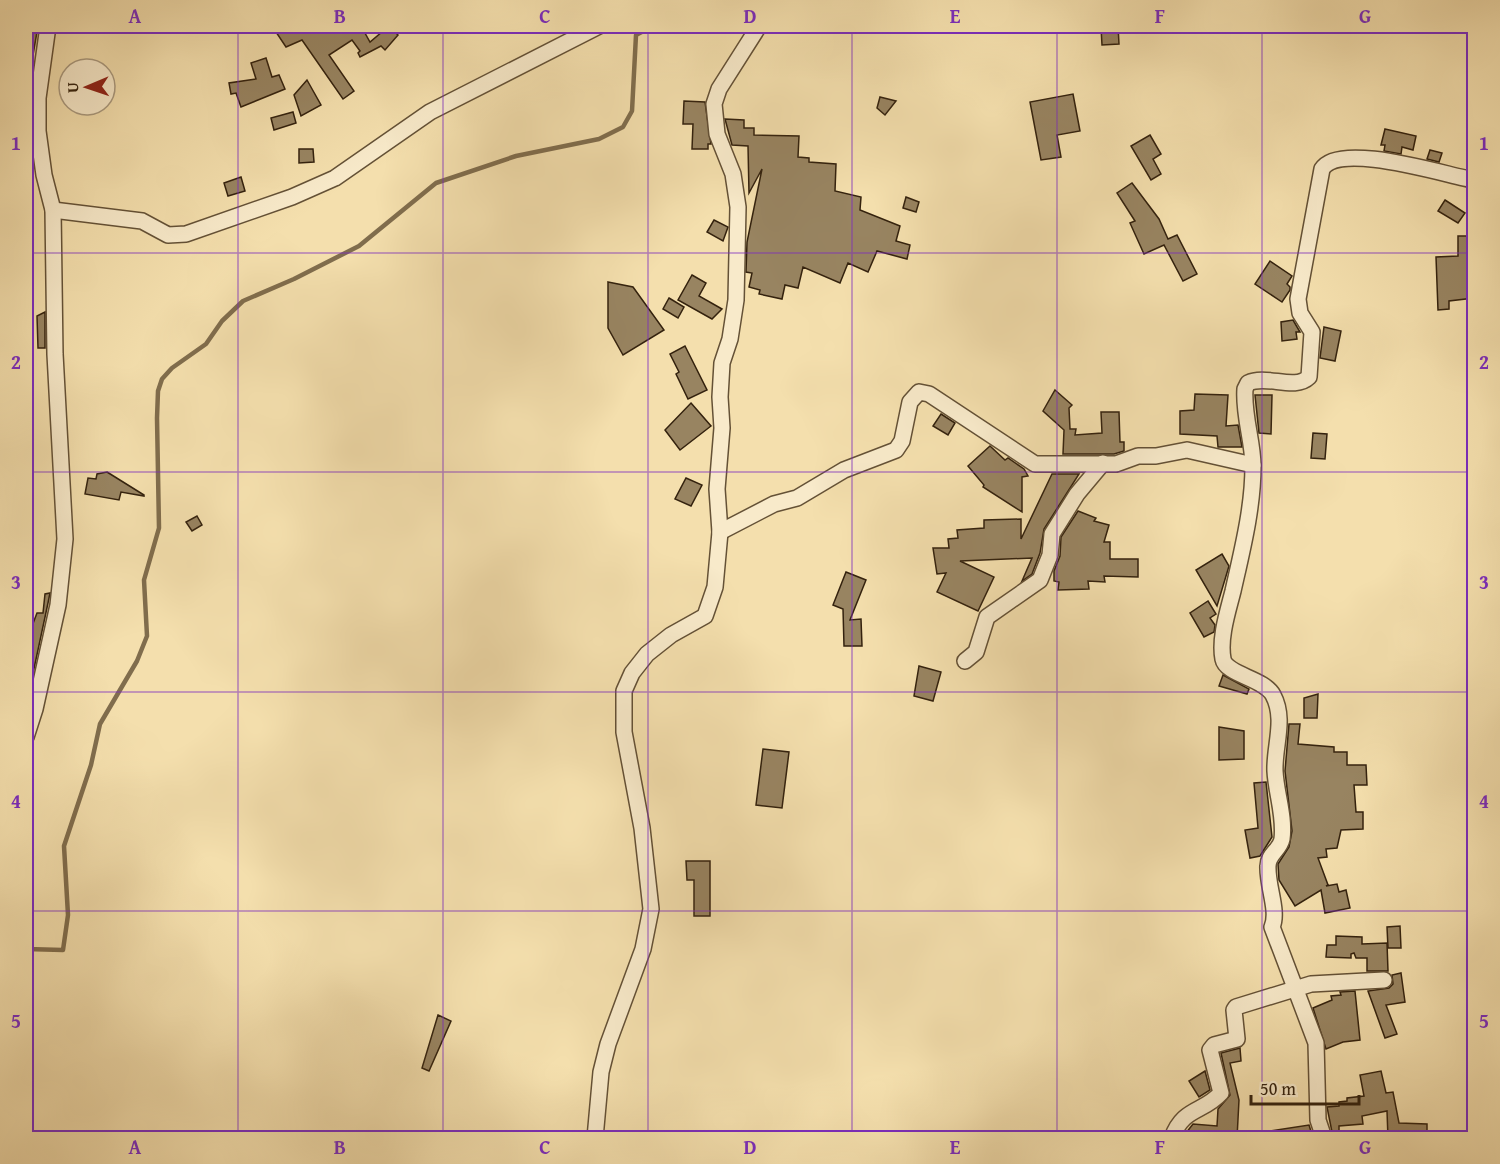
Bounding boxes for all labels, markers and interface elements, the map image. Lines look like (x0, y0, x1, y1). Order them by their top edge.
text: A (129, 1, 142, 30)
text: B (334, 1, 346, 30)
text: C (539, 1, 551, 30)
text: D (743, 1, 757, 30)
text: E (950, 1, 961, 30)
text: F (1155, 1, 1165, 30)
text: G (1359, 1, 1371, 30)
north arrow (57, 57, 117, 117)
text: U (60, 81, 84, 93)
text: 1 (11, 128, 21, 157)
text: 1 (1479, 128, 1489, 157)
text: 2 (11, 347, 21, 376)
text: 2 (1479, 347, 1489, 376)
text: 3 (11, 567, 21, 596)
text: 3 (1479, 567, 1489, 596)
text: 4 (11, 786, 21, 815)
text: 4 (1479, 786, 1489, 815)
text: 5 (11, 1006, 21, 1035)
text: 5 (1479, 1006, 1489, 1035)
scale bar (1251, 1068, 1359, 1106)
text: 50 m (1260, 1075, 1296, 1102)
text: A (129, 1132, 142, 1161)
text: B (334, 1132, 346, 1161)
text: C (539, 1132, 551, 1161)
text: D (743, 1132, 757, 1161)
text: E (950, 1132, 961, 1161)
text: F (1155, 1132, 1165, 1161)
text: G (1359, 1132, 1371, 1161)

